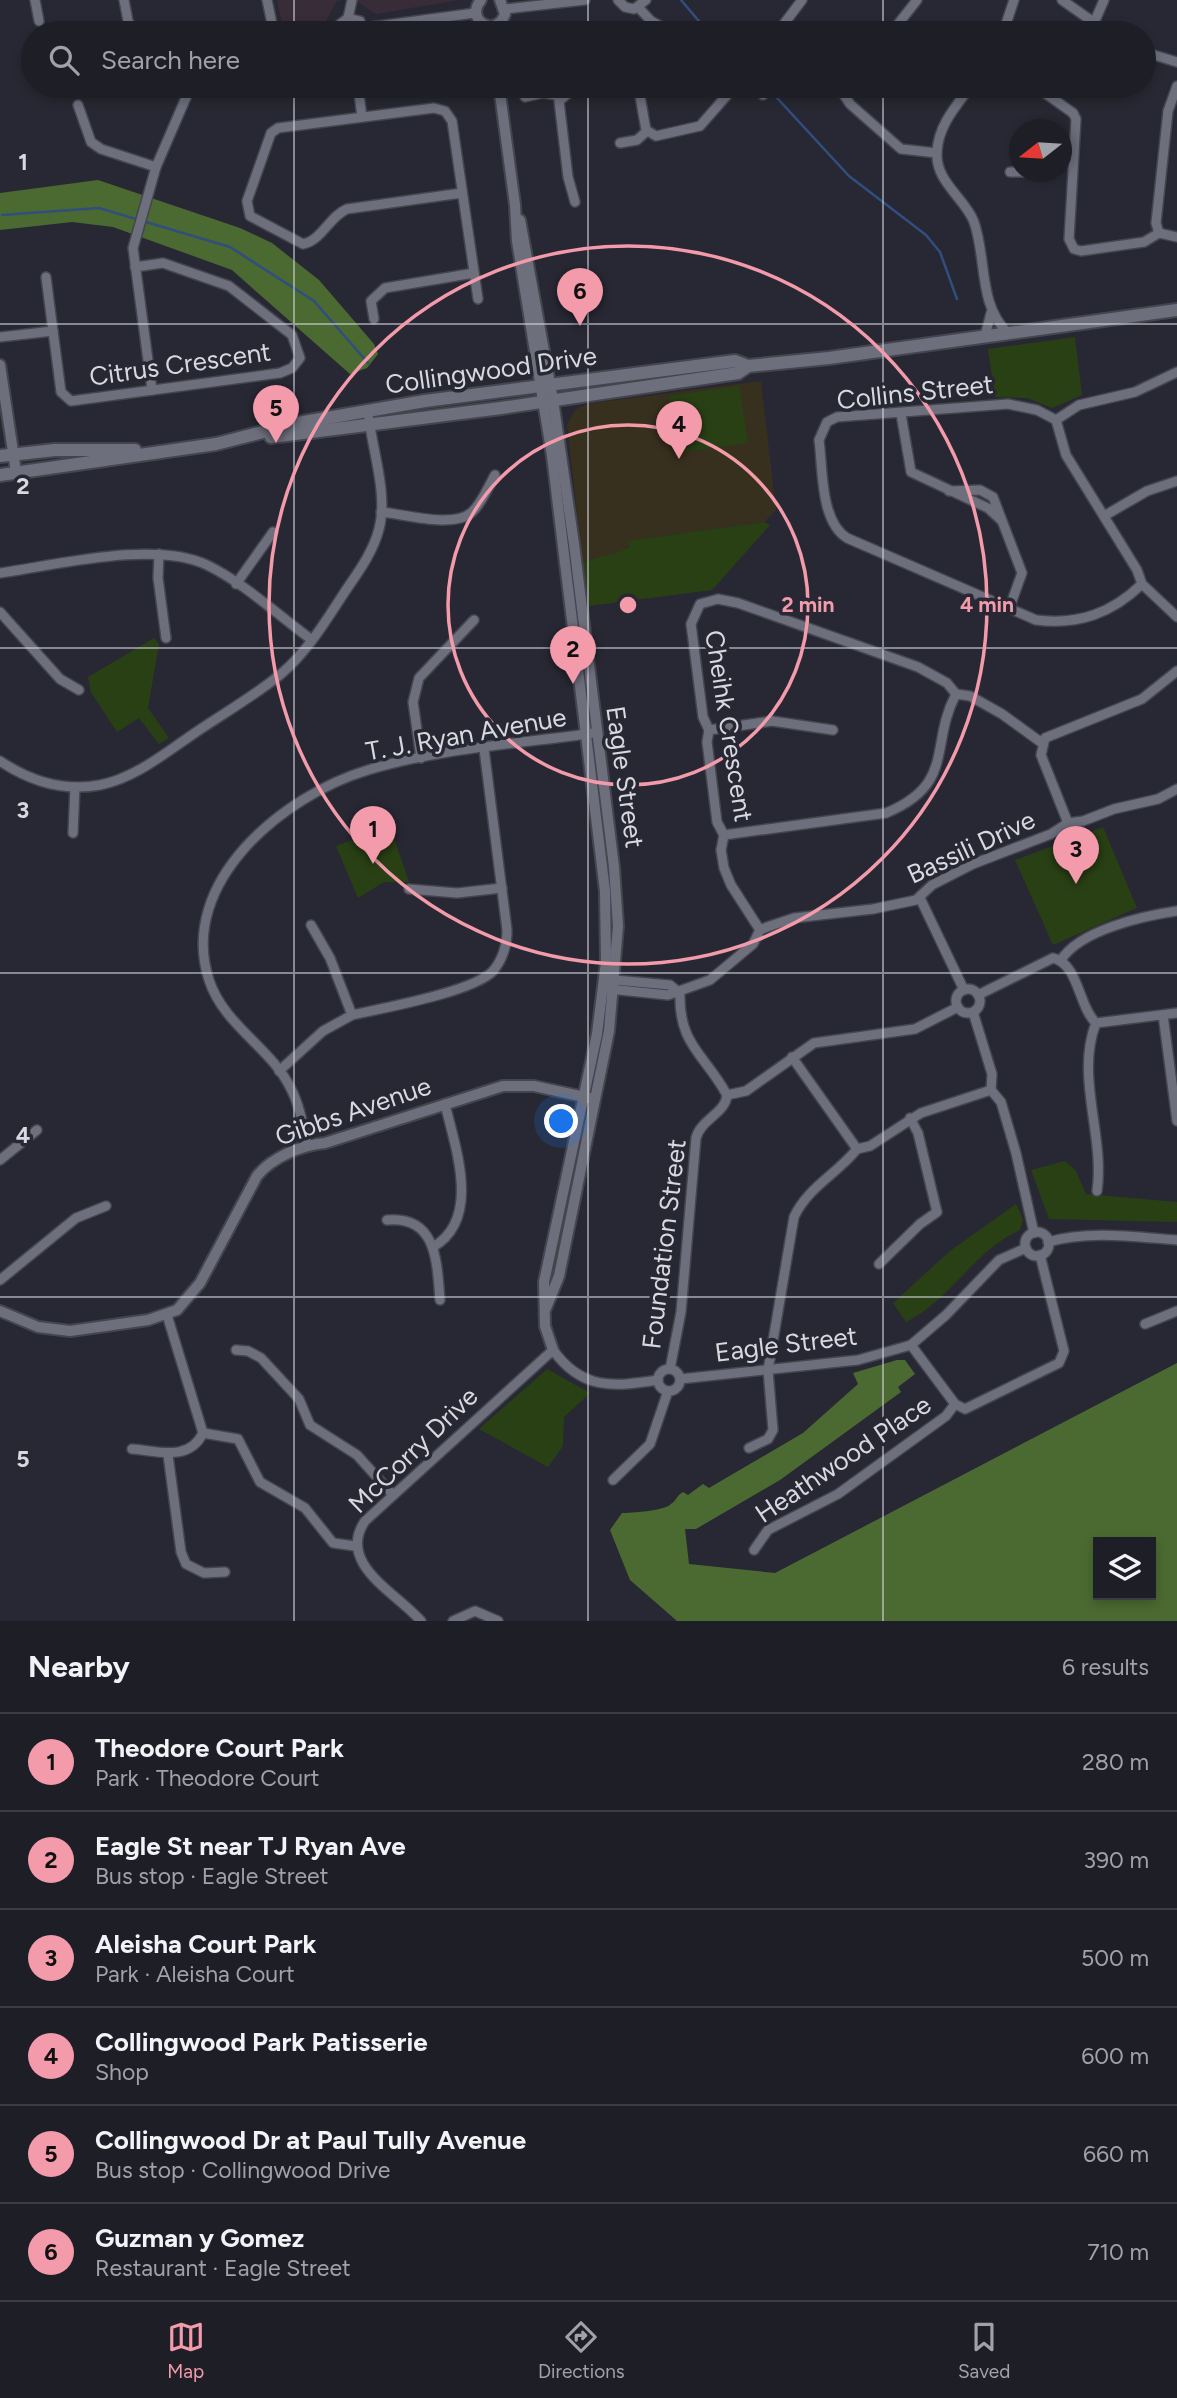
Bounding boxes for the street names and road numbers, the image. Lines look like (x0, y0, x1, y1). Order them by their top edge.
street label: Citrus Crescent (87, 335, 273, 393)
street label: Collingwood Drive (383, 339, 599, 401)
street label: Collins Street (835, 368, 995, 416)
street label: Cheihk Crescent (698, 628, 760, 824)
street label: T. J. Ryan Avenue (363, 701, 569, 767)
street label: Eagle Street (599, 704, 651, 850)
street label: Bassili Drive (902, 803, 1040, 891)
street label: Gibbs Avenue (271, 1069, 435, 1153)
street label: Foundation Street (635, 1137, 693, 1351)
street label: Eagle Street (713, 1319, 859, 1369)
street label: McCorry Drive (342, 1380, 484, 1520)
street label: Heathwood Place (749, 1388, 937, 1530)

